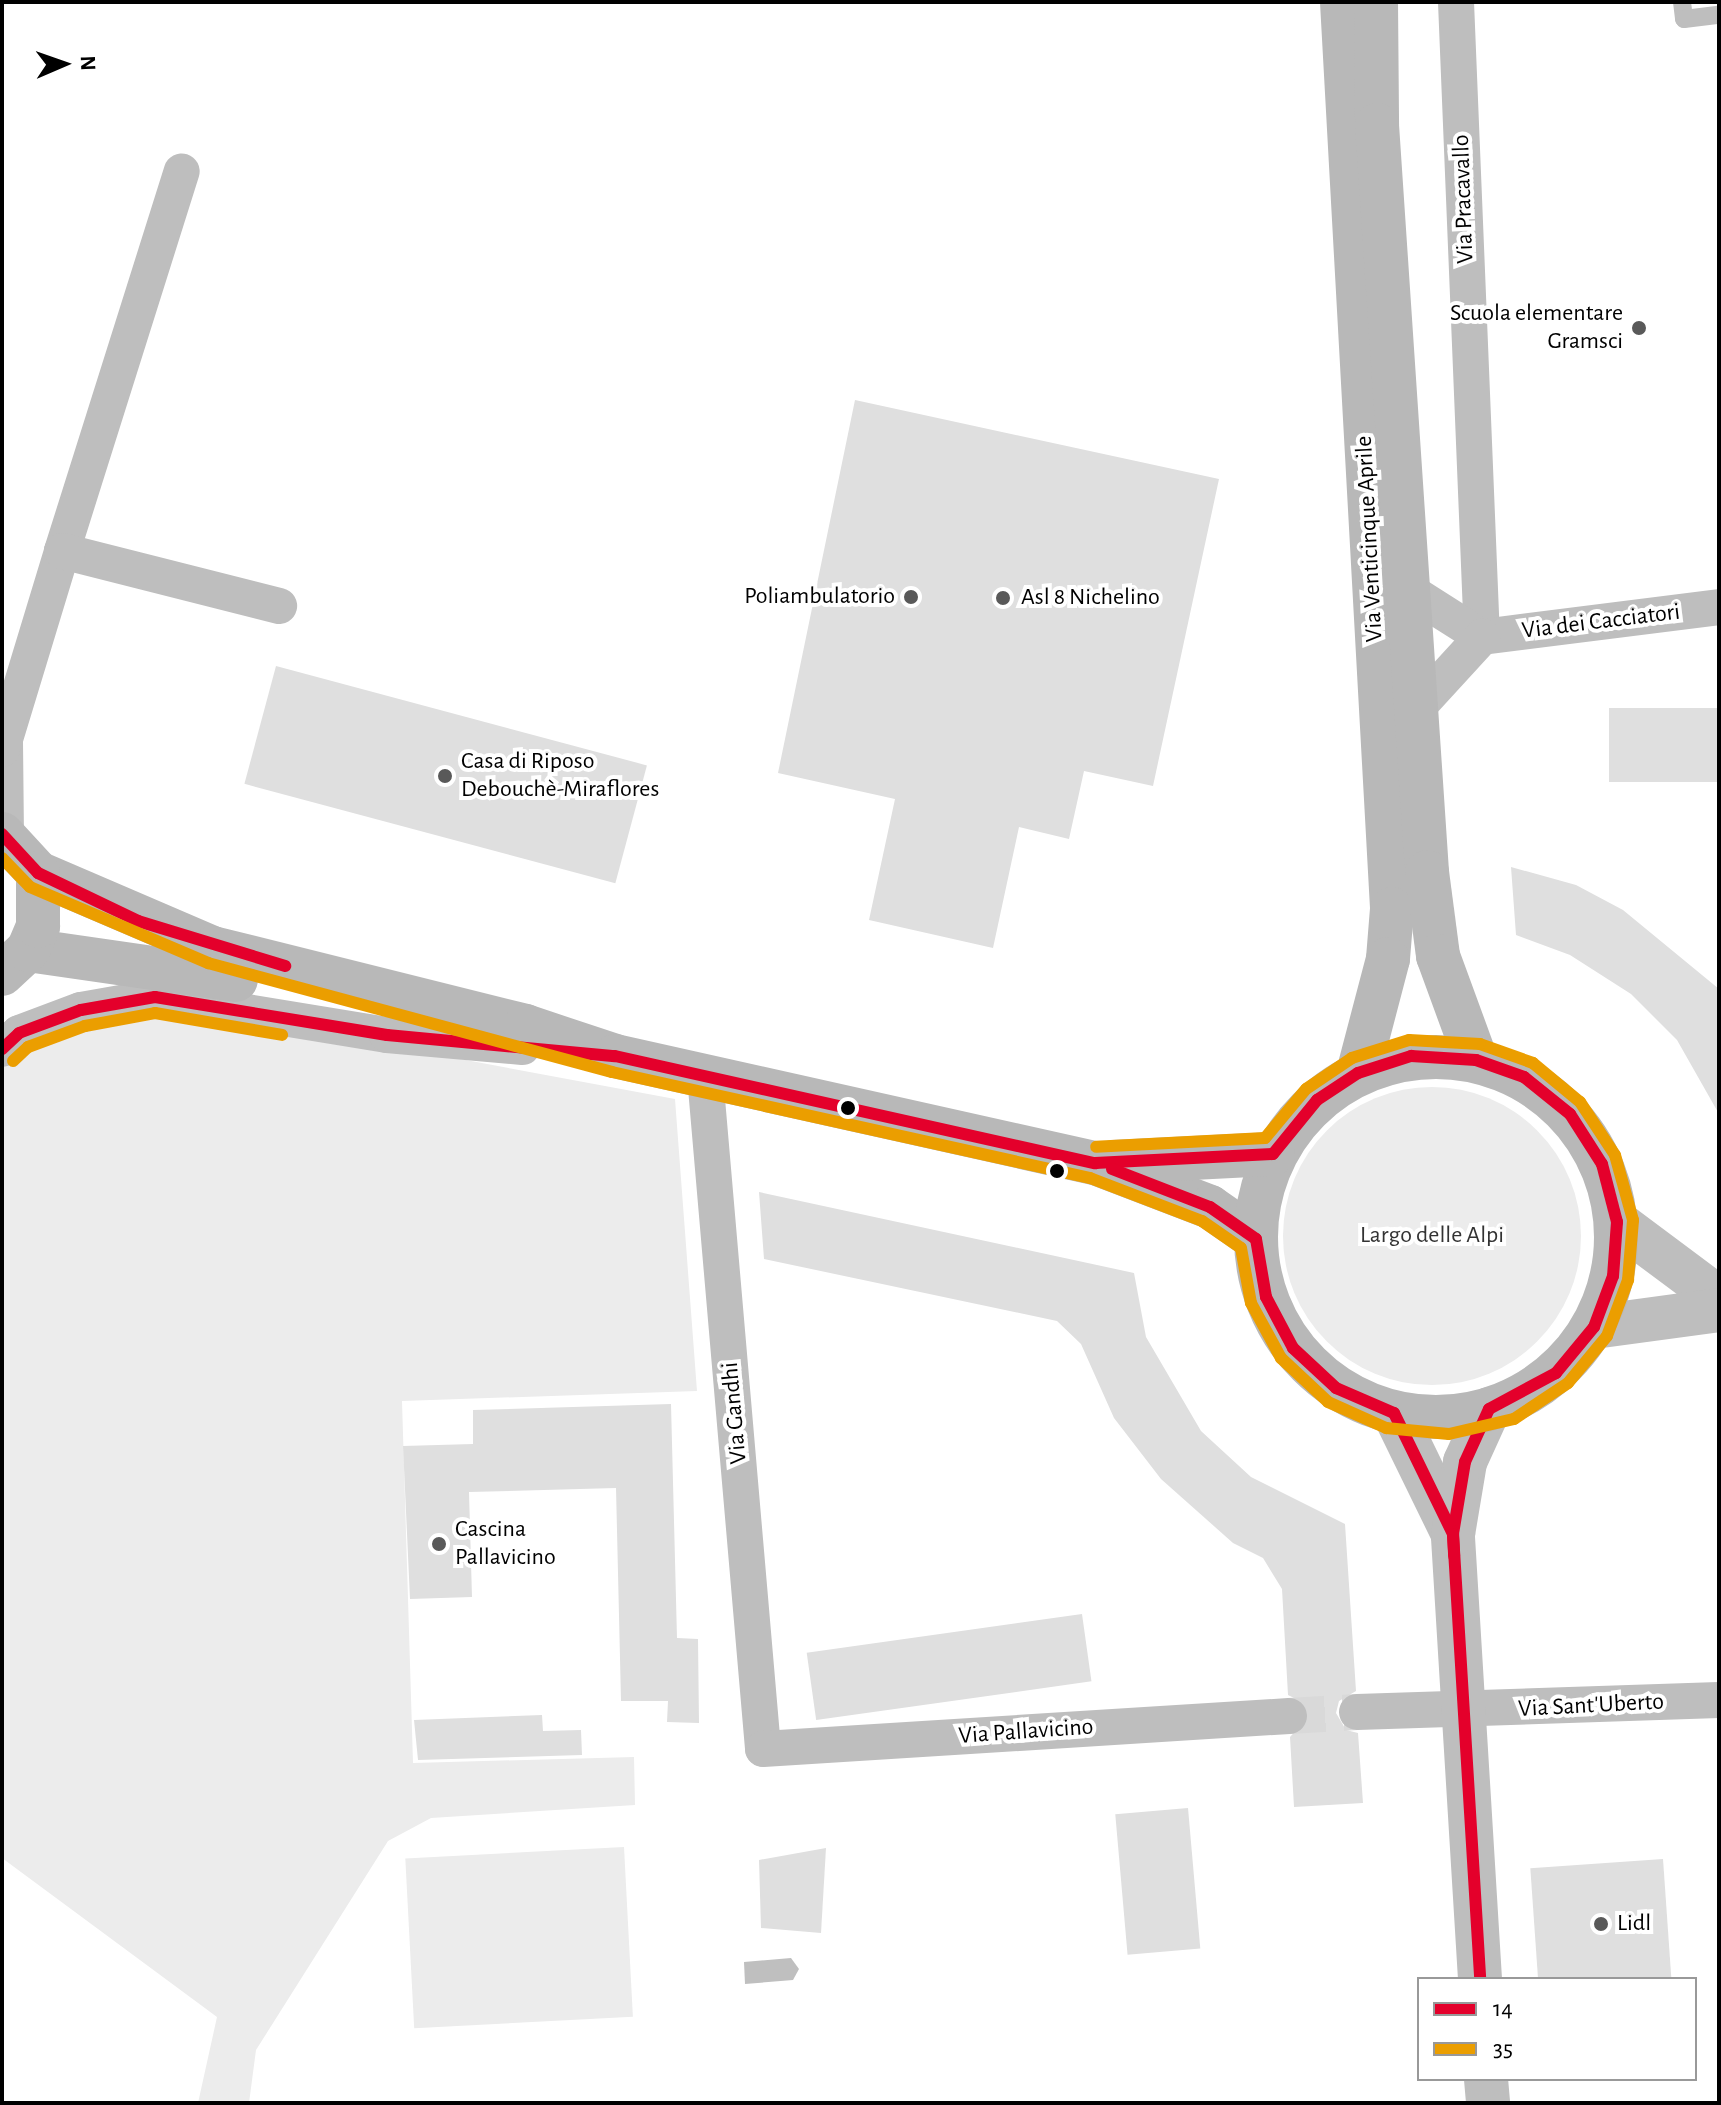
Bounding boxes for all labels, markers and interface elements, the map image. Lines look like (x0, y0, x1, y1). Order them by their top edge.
north arrow (24, 24, 104, 104)
text: N (77, 55, 99, 71)
street label: Via Pracavallo (1447, 134, 1481, 264)
place label: Scuola elementare Gramsci (1450, 300, 1623, 356)
marker: Scuola elementare Gramsci (1630, 319, 1648, 337)
street label: Via Venticinque Aprile (1350, 435, 1390, 643)
place label: Poliambulatorio (744, 583, 895, 611)
place label: Asl 8 Nichelino (1021, 584, 1160, 612)
marker: Asl 8 Nichelino (992, 587, 1014, 609)
marker: Poliambulatorio (902, 588, 920, 606)
street label: Via dei Cacciatori (1520, 598, 1682, 646)
place label: Casa di Riposo Debouchè-Miraflores (461, 748, 659, 804)
marker: Casa di Riposo Debouchè-Miraflores (436, 767, 454, 785)
unlabelled marker (840, 1100, 856, 1116)
unlabelled marker (1049, 1163, 1065, 1179)
park label: Largo delle Alpi (1360, 1222, 1504, 1250)
street label: Via Gandhi (716, 1361, 754, 1465)
place label: Cascina Pallavicino (455, 1516, 556, 1572)
marker: Cascina Pallavicino (430, 1535, 448, 1553)
street label: Via Sant'Uberto (1517, 1688, 1665, 1724)
street label: Via Pallavicino (958, 1713, 1094, 1751)
place label: Lidl (1617, 1910, 1651, 1938)
marker: Lidl (1592, 1915, 1610, 1933)
legend (1417, 1977, 1697, 2081)
text: 14 (1493, 1997, 1513, 2021)
text: 35 (1493, 2037, 1513, 2061)

